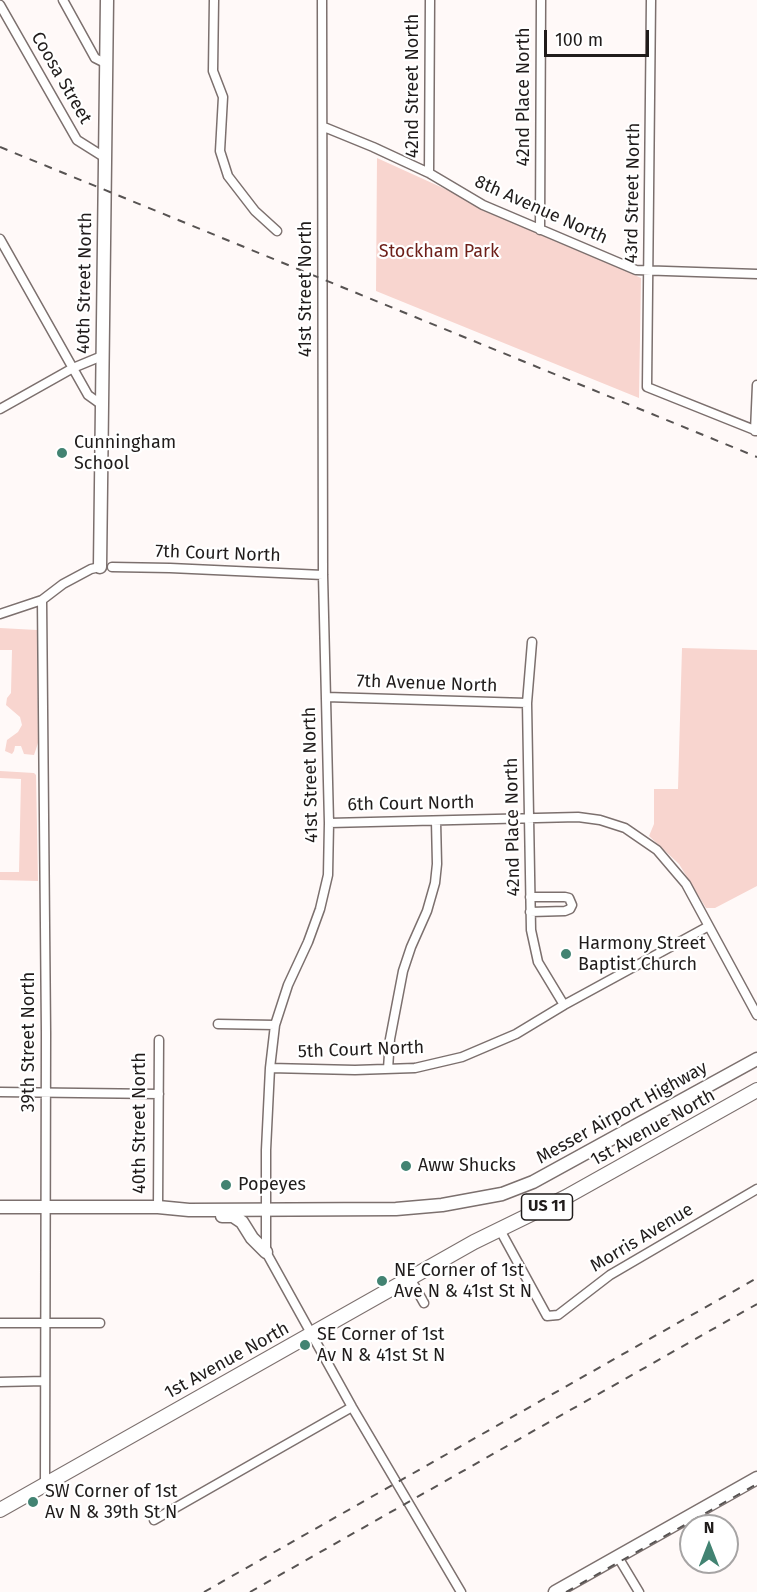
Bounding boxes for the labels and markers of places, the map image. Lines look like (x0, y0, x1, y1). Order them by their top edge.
place label: Cunningham School (74, 432, 176, 474)
marker: Cunningham School (55, 446, 69, 460)
place label: Harmony Street Baptist Church (578, 933, 706, 976)
marker: Harmony Street Baptist Church (559, 947, 573, 961)
place label: Aww Shucks (418, 1155, 516, 1177)
marker: Aww Shucks (399, 1159, 413, 1173)
place label: Popeyes (238, 1174, 306, 1196)
marker: Popeyes (219, 1178, 233, 1192)
place label: NE Corner of 1st Ave N & 41st St N (394, 1260, 532, 1302)
marker: NE Corner of 1st Ave N & 41st St N (375, 1274, 389, 1288)
place label: SE Corner of 1st Av N & 41st St N (317, 1324, 445, 1366)
marker: SE Corner of 1st Av N & 41st St N (298, 1338, 312, 1352)
place label: SW Corner of 1st Av N & 39th St N (45, 1481, 178, 1524)
marker: SW Corner of 1st Av N & 39th St N (26, 1495, 40, 1509)

